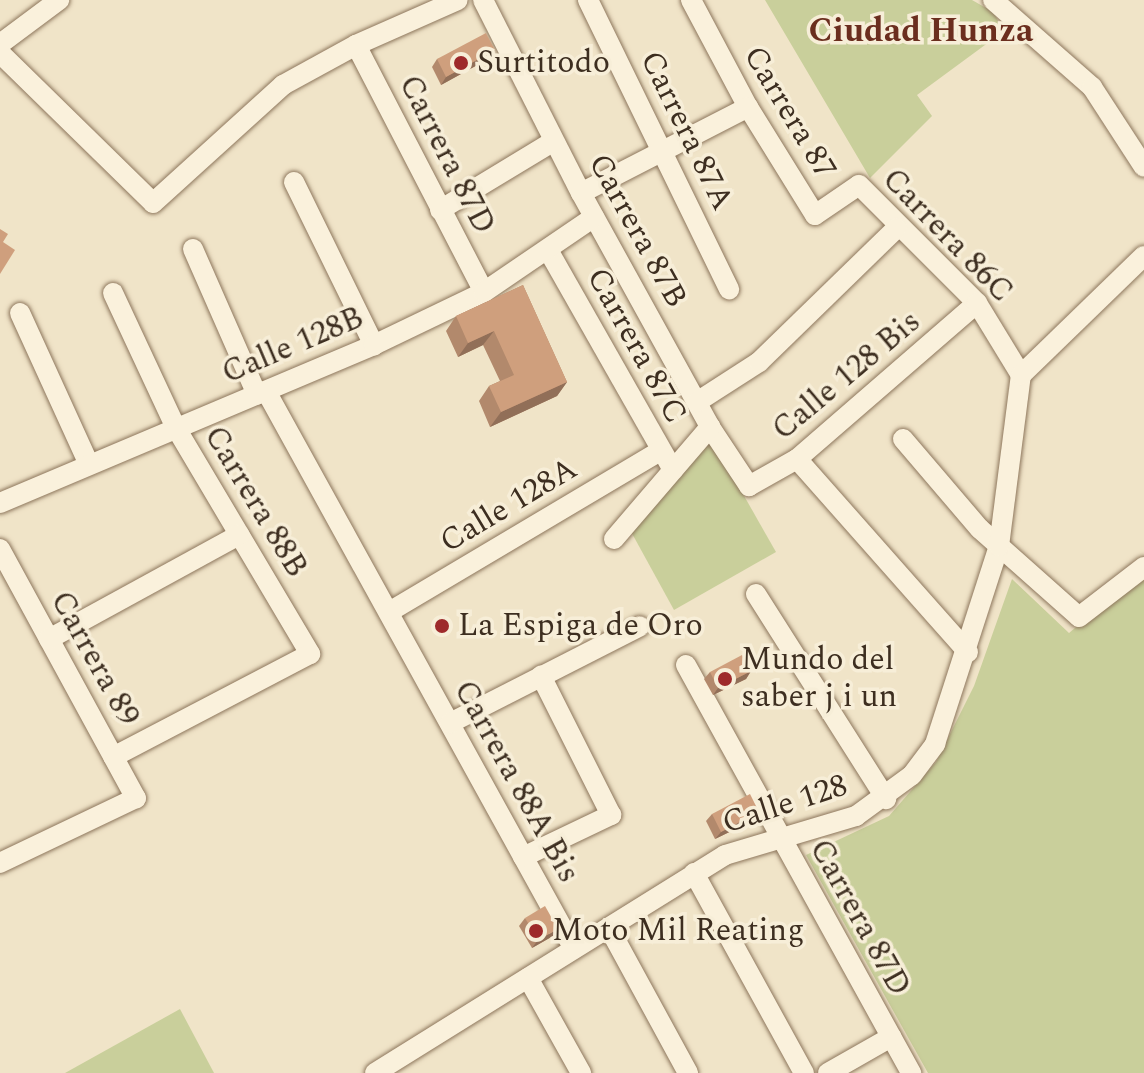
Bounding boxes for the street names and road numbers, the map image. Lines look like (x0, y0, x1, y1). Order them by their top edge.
street label: Carrera 87 (734, 39, 844, 187)
street label: Carrera 87A (631, 45, 741, 217)
street label: Carrera 87D (390, 69, 502, 241)
street label: Carrera 87B (579, 148, 695, 314)
street label: Carrera 86C (874, 161, 1020, 311)
street label: Carrera 87C (578, 262, 694, 430)
street label: Calle 128B (216, 299, 370, 393)
street label: Calle 128 Bis (765, 303, 929, 449)
street label: Carrera 88B (195, 419, 315, 585)
street label: Calle 128A (434, 450, 584, 562)
street label: Carrera 89 (41, 585, 147, 733)
street label: Carrera 88A Bis (445, 674, 587, 890)
street label: Calle 128 (718, 767, 852, 843)
street label: Carrera 87D (800, 833, 918, 1003)

